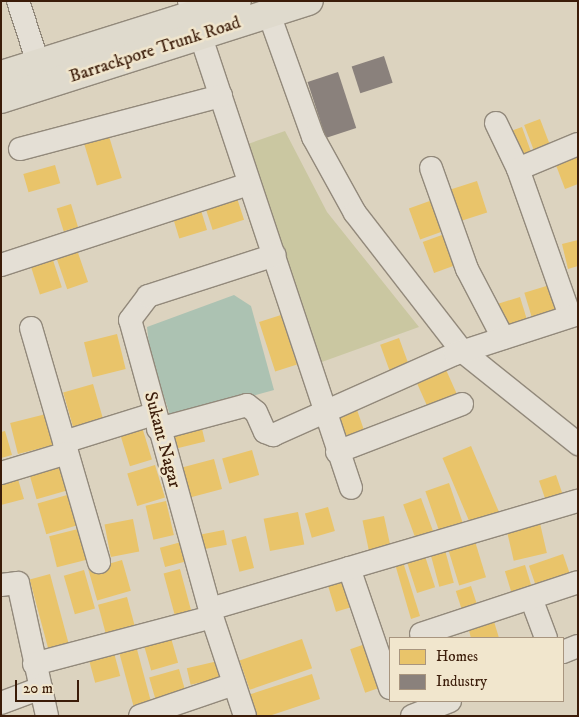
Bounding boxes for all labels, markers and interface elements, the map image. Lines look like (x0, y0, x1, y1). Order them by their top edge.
street label: Barrackpore Trunk Road (67, 12, 243, 88)
street label: Sukant Nagar (139, 390, 185, 490)
legend (389, 637, 564, 702)
text: Homes (436, 647, 478, 666)
scale bar (18, 670, 81, 702)
text: Industry (436, 672, 487, 691)
text: 20 m (23, 679, 53, 698)

